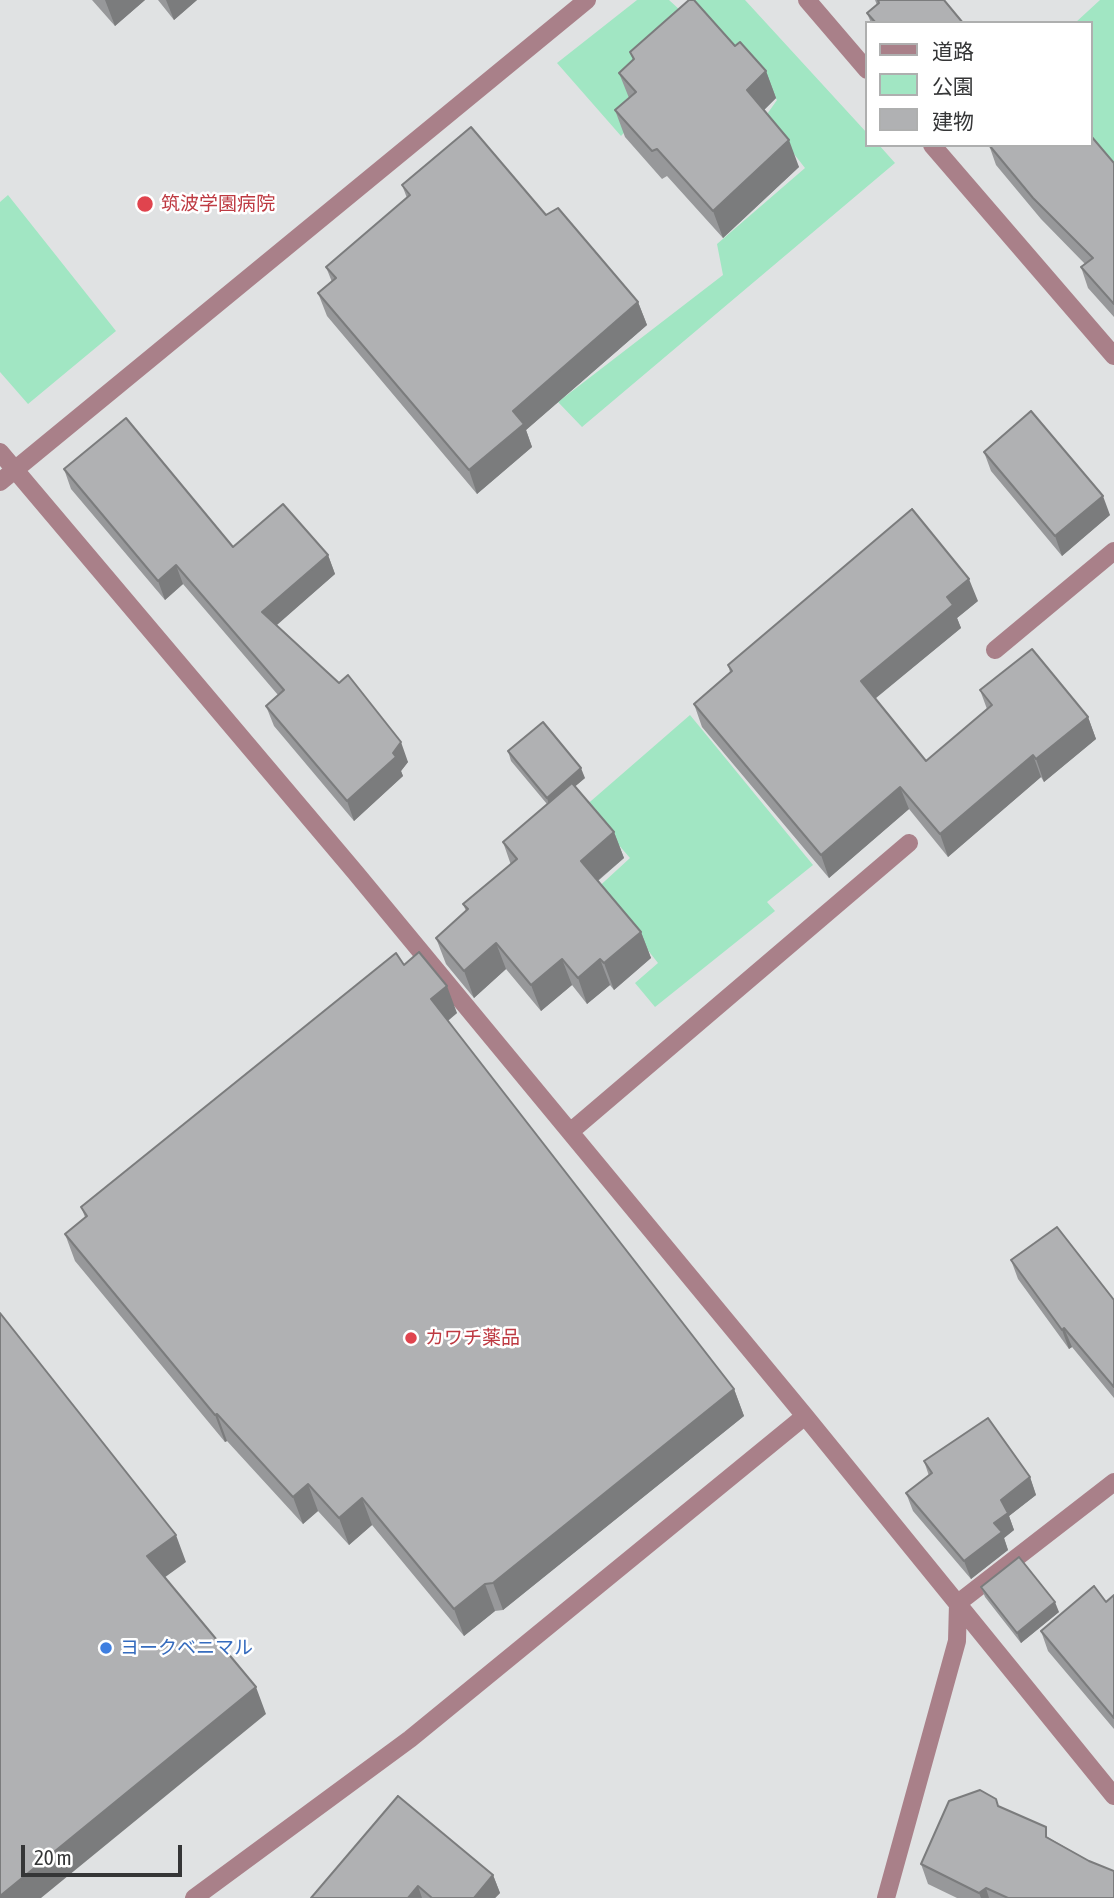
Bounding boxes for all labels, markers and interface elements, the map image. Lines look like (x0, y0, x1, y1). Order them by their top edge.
legend (866, 21, 1093, 147)
text: 道路 (932, 39, 974, 63)
text: 公園 (932, 74, 974, 98)
text: 建物 (932, 109, 974, 133)
place label: 筑波学園病院 (161, 193, 275, 215)
marker: 筑波学園病院 (135, 194, 155, 214)
place label: カワチ薬品 (425, 1327, 520, 1349)
marker: カワチ薬品 (403, 1330, 419, 1346)
place label: ヨークベニマル (120, 1637, 253, 1659)
marker: ヨークベニマル (98, 1640, 114, 1656)
scale bar (24, 1832, 186, 1876)
text: 20 m (34, 1845, 72, 1869)

